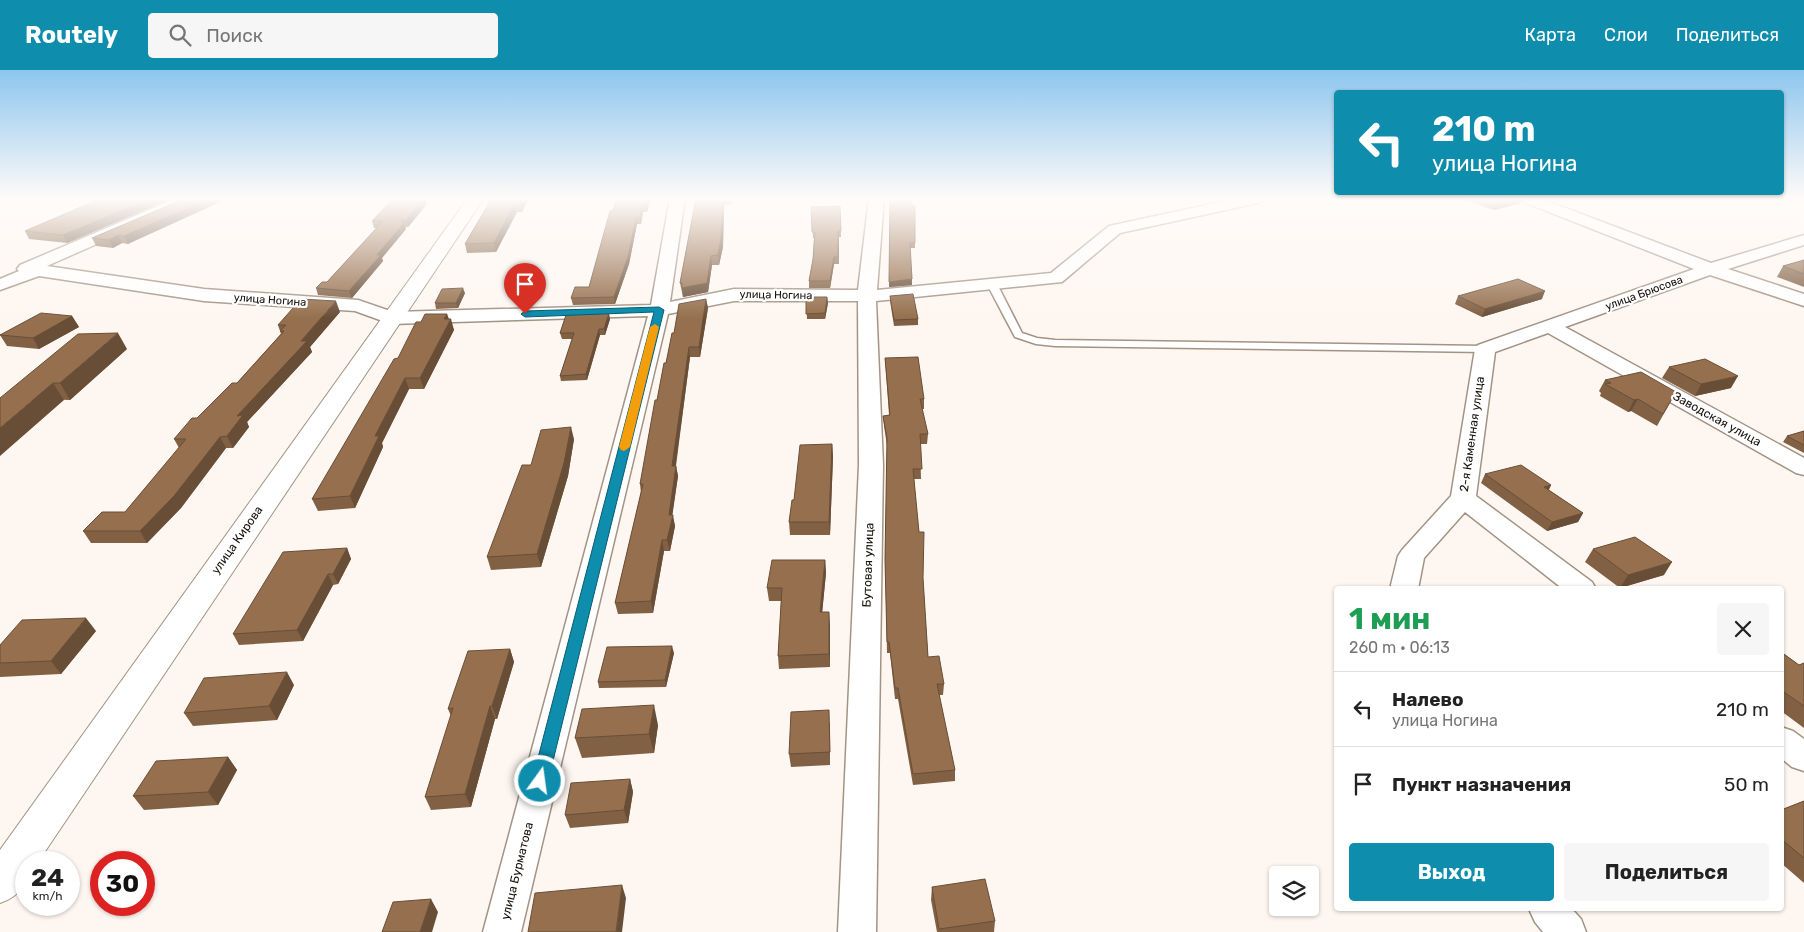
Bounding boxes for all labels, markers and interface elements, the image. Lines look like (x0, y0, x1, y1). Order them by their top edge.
search box (148, 13, 498, 58)
text: Routely (25, 21, 118, 49)
icon: search (166, 21, 194, 49)
text: Поиск (206, 24, 263, 47)
text: Карта (1525, 24, 1576, 46)
text: Слои (1604, 24, 1648, 46)
text: Поделиться (1676, 24, 1779, 46)
text: 210 m (1432, 108, 1535, 150)
icon: left (1349, 110, 1414, 175)
text: улица Ногина (1432, 150, 1577, 177)
pin (504, 263, 546, 314)
icon: arrive (511, 270, 539, 298)
street label: улица Брюсова (1604, 273, 1684, 313)
street label: улица Ногина (740, 288, 812, 302)
street label: улица Ногина (233, 291, 307, 309)
street label: 2-я Каменная улица (1457, 375, 1487, 493)
street label: Заводская улица (1670, 389, 1764, 449)
street label: улица Кирова (208, 503, 266, 577)
street label: Бутовая улица (860, 522, 876, 608)
text: 1 мин (1349, 601, 1430, 637)
button: close (1717, 603, 1769, 655)
text: 260 m · 06:13 (1349, 638, 1450, 657)
text: Налево (1392, 688, 1464, 711)
icon: left (1349, 695, 1377, 723)
text: 210 m (1716, 698, 1769, 721)
text: улица Ногина (1392, 711, 1498, 730)
position arrow (513, 754, 565, 806)
icon: arrive (1349, 770, 1377, 798)
text: Пункт назначения (1392, 773, 1571, 796)
text: 50 m (1724, 773, 1769, 796)
street label: улица Бурматова (498, 821, 536, 921)
button: Выход (1349, 843, 1554, 901)
button: Поделиться (1564, 843, 1769, 901)
speed limit sign: 30 (90, 851, 155, 916)
text: 24 (31, 863, 64, 892)
map controls (1269, 866, 1319, 916)
button: layers (1269, 866, 1319, 916)
text: km/h (33, 889, 62, 903)

